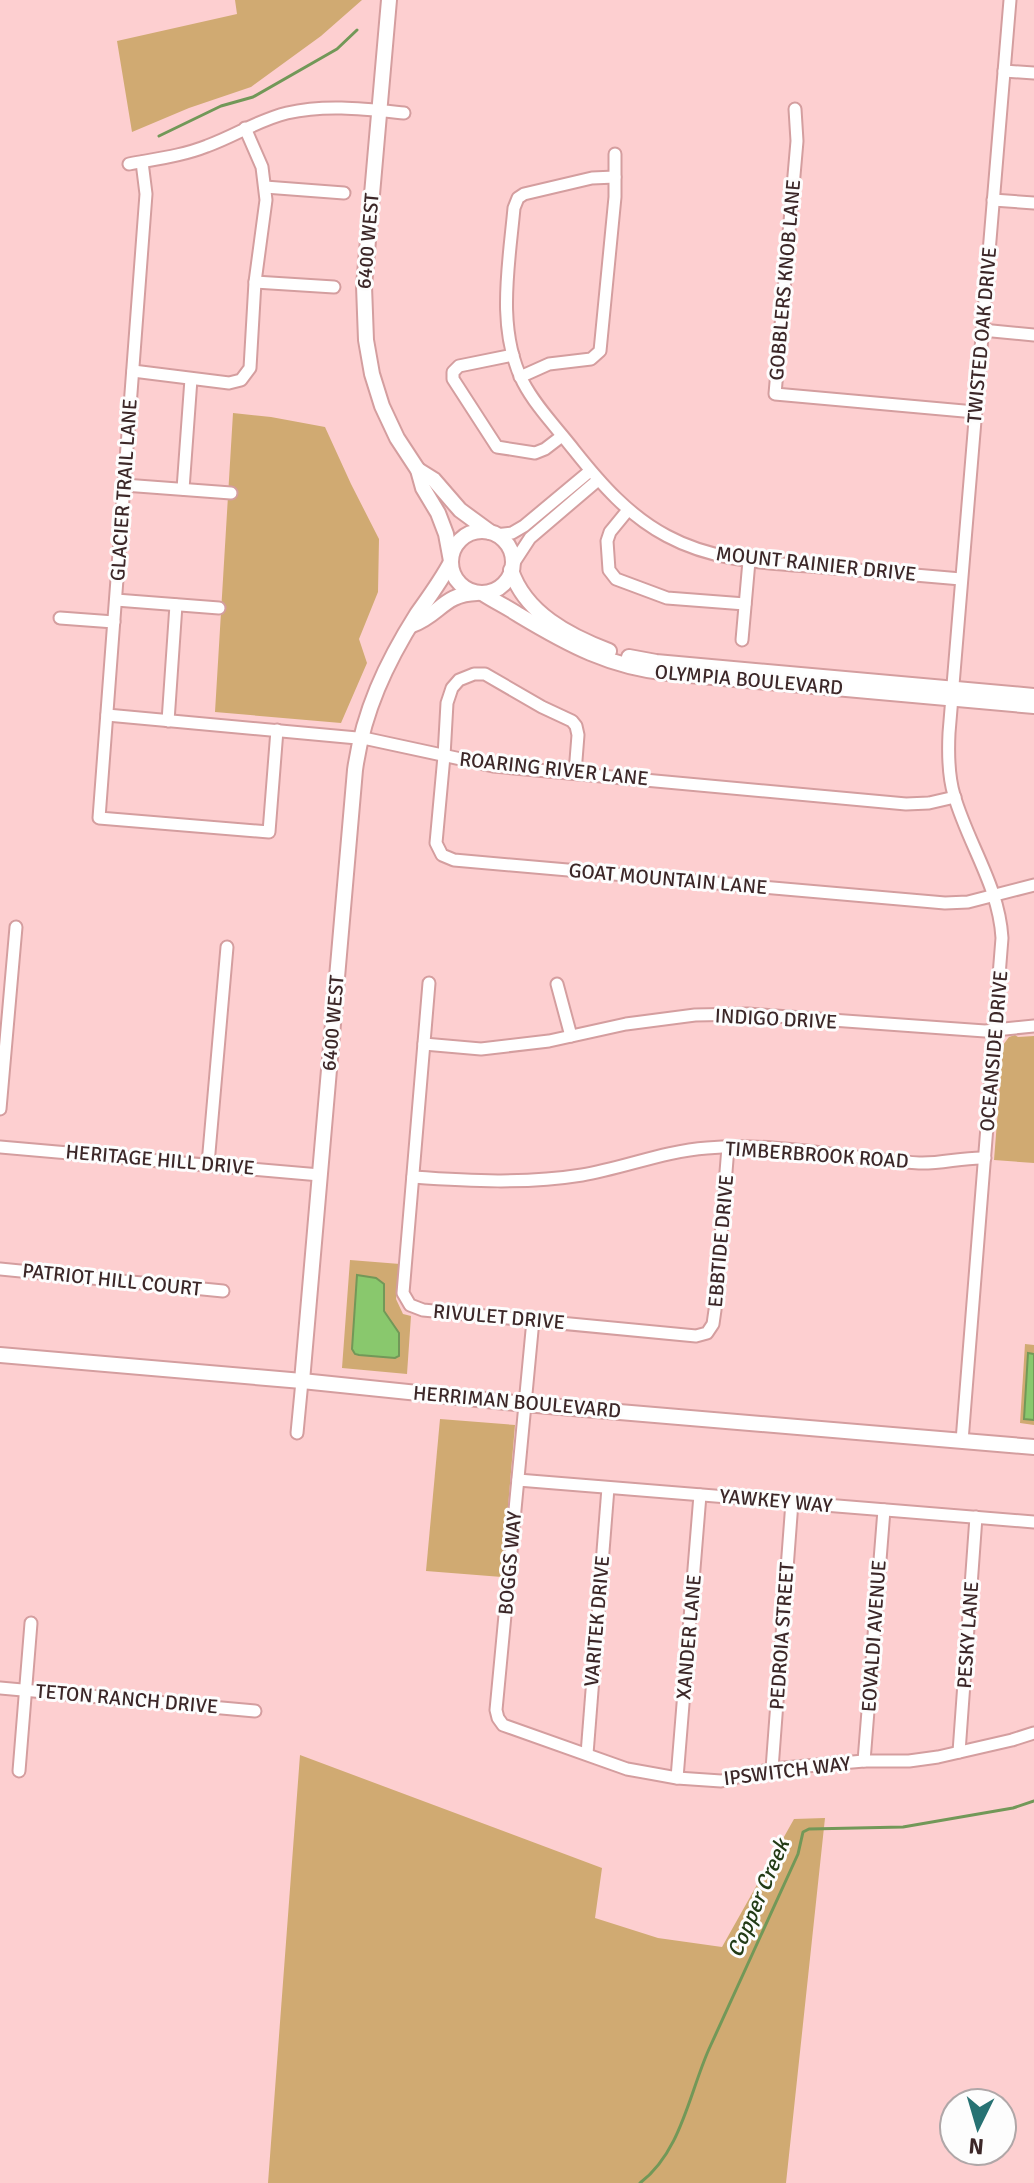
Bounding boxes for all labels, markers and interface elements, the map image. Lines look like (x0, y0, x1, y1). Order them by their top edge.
street label: GOBBLERS KNOB LANE (764, 178, 806, 382)
street label: 6400 WEST (351, 192, 385, 290)
street label: TWISTED OAK DRIVE (962, 246, 1002, 424)
street label: GLACIER TRAIL LANE (105, 398, 143, 582)
street label: MOUNT RAINIER DRIVE (715, 541, 917, 587)
street label: OLYMPIA BOULEVARD (654, 659, 844, 701)
street label: ROARING RIVER LANE (458, 747, 650, 791)
street label: GOAT MOUNTAIN LANE (568, 858, 768, 900)
street label: OCEANSIDE DRIVE (975, 969, 1013, 1133)
street label: 6400 WEST (316, 974, 350, 1072)
street label: INDIGO DRIVE (714, 1003, 838, 1035)
street label: TIMBERBROOK ROAD (725, 1136, 909, 1174)
street label: HERITAGE HILL DRIVE (64, 1139, 256, 1181)
street label: EBBTIDE DRIVE (703, 1174, 739, 1308)
street label: PATRIOT HILL COURT (21, 1258, 203, 1302)
street label: RIVULET DRIVE (432, 1299, 566, 1335)
street label: HERRIMAN BOULEVARD (412, 1380, 622, 1424)
street label: YAWKEY WAY (719, 1484, 833, 1518)
street label: BOGGS WAY (493, 1510, 527, 1616)
street label: VARITEK DRIVE (579, 1554, 615, 1688)
street label: EOVALDI AVENUE (856, 1559, 892, 1713)
street label: PEDROIA STREET (764, 1561, 800, 1711)
street label: XANDER LANE (671, 1573, 707, 1701)
street label: PESKY LANE (952, 1580, 984, 1690)
street label: TETON RANCH DRIVE (35, 1679, 219, 1719)
street label: IPSWITCH WAY (722, 1751, 852, 1791)
water label: Copper Creek (721, 1833, 796, 1961)
north arrow (938, 2087, 1018, 2167)
text: N (967, 2132, 985, 2161)

